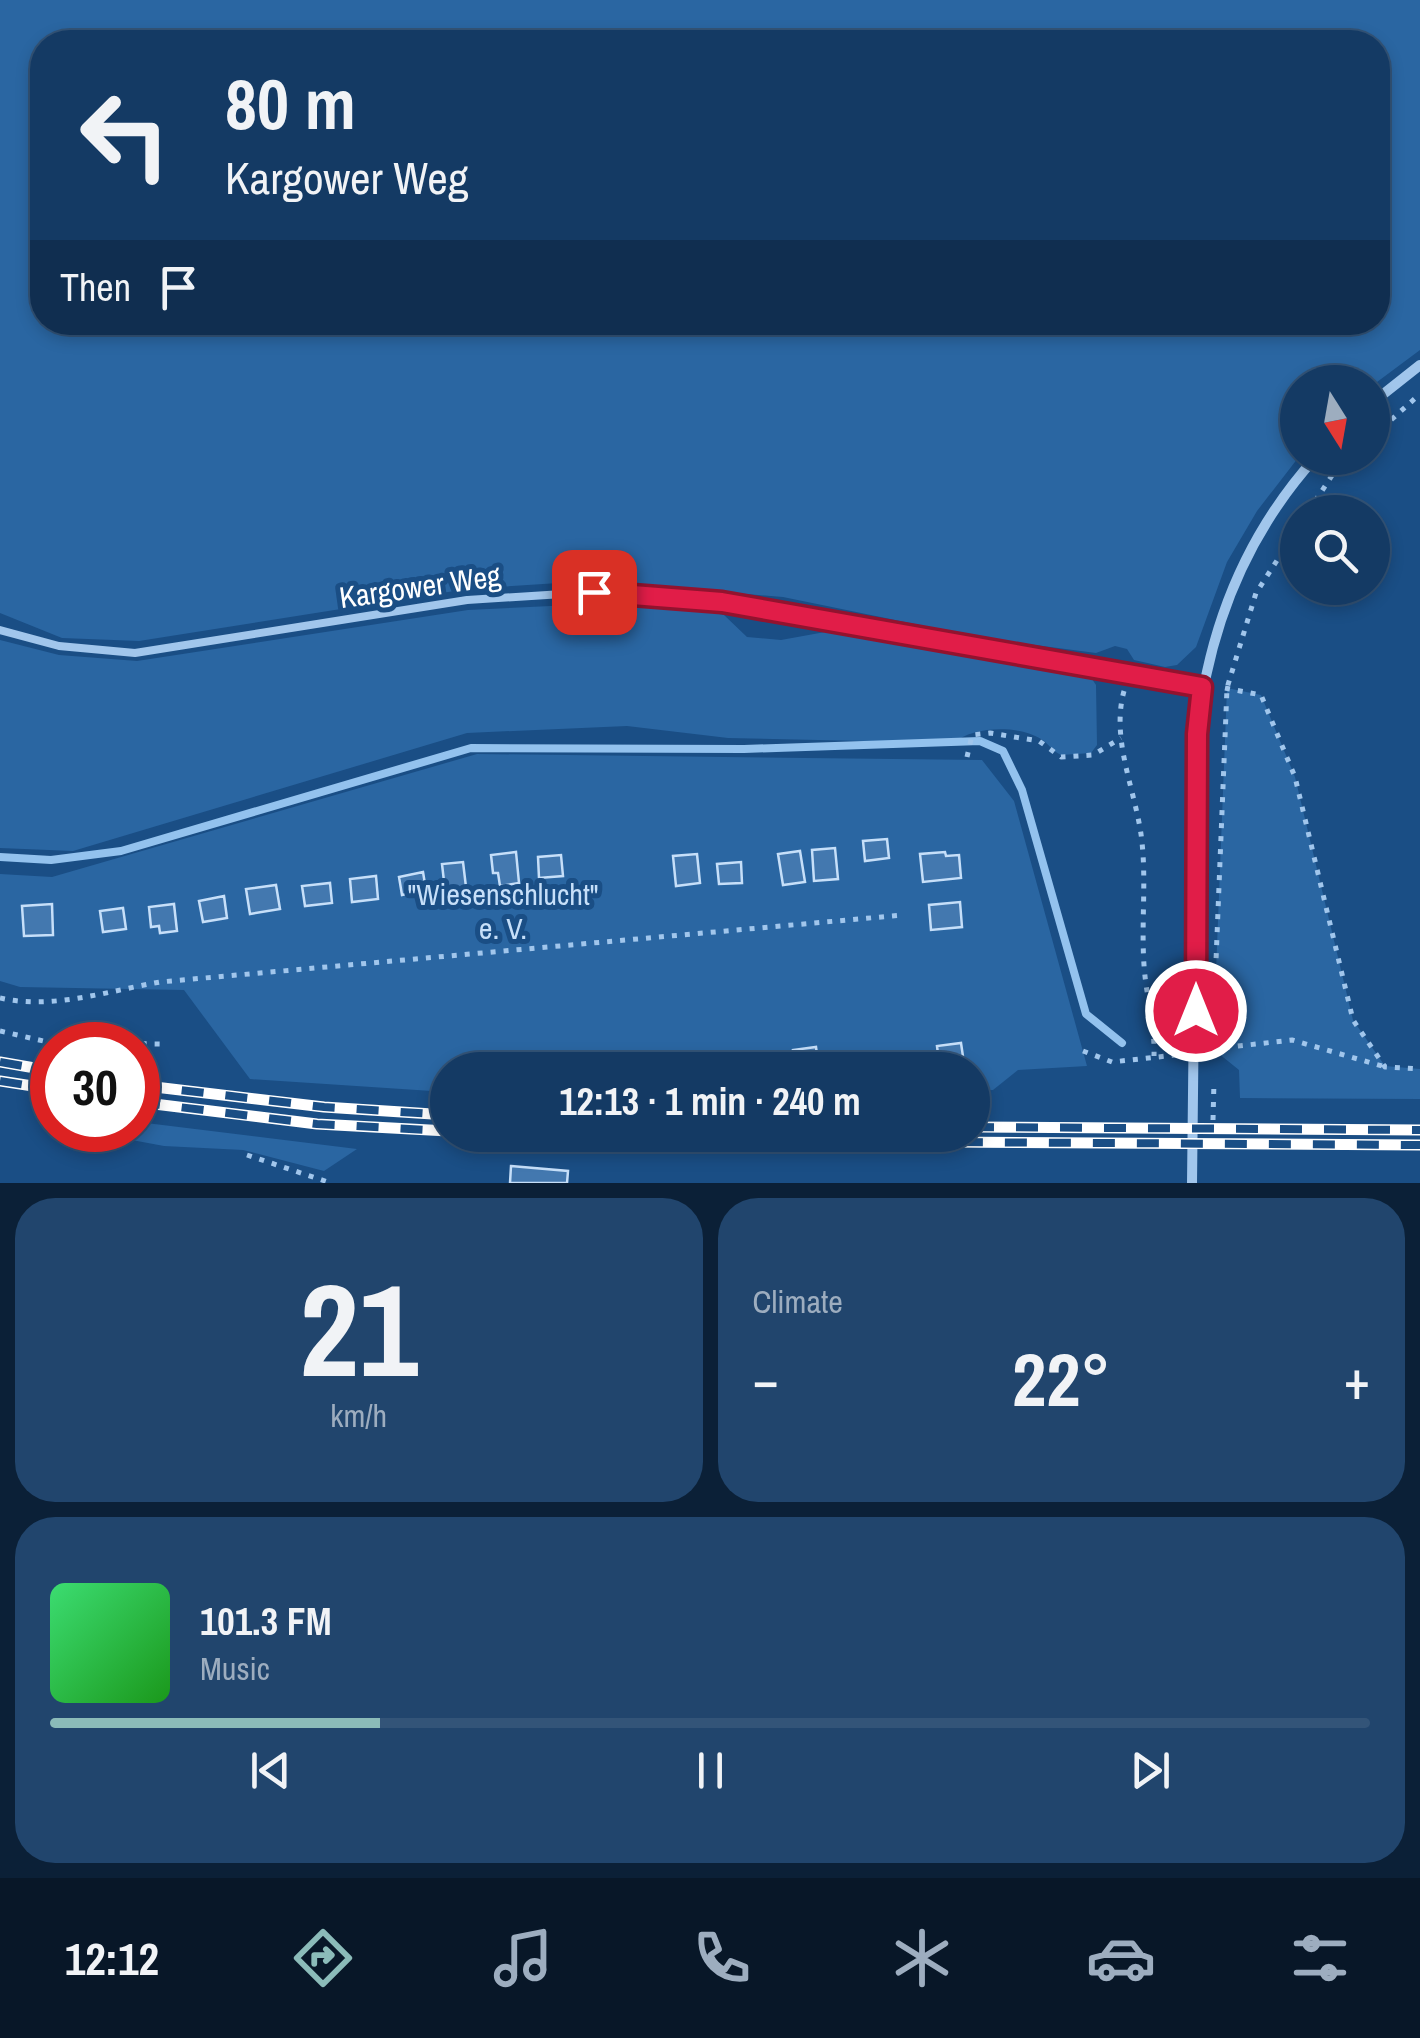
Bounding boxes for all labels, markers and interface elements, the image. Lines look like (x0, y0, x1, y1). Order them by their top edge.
text: 80 m (225, 57, 356, 151)
icon: left (60, 70, 190, 200)
text: Kargower Weg (225, 147, 468, 208)
icon: arrive (151, 260, 206, 315)
text: Then (60, 262, 131, 313)
north arrow (1280, 365, 1390, 475)
map controls (1280, 365, 1390, 605)
button: search (1280, 495, 1390, 605)
pin (552, 550, 637, 635)
street label: Kargower Weg (337, 555, 503, 617)
icon: arrive (567, 565, 622, 620)
park label: "Wiesenschlucht" e. V. (407, 874, 599, 948)
position arrow (1144, 959, 1248, 1063)
speed limit sign: 30 (30, 1022, 160, 1152)
text: 12:13 · 1 min · 240 m (559, 1076, 861, 1127)
text: 21 (299, 1241, 418, 1417)
text: Climate (753, 1280, 843, 1323)
text: 22° (1012, 1328, 1110, 1429)
text: − (753, 1342, 779, 1416)
text: + (1344, 1342, 1370, 1416)
text: km/h (330, 1394, 387, 1437)
text: 101.3 FM (200, 1596, 332, 1647)
text: Music (200, 1647, 270, 1690)
icon: previous (243, 1743, 298, 1798)
icon: pause (683, 1743, 738, 1798)
icon: next (1123, 1743, 1178, 1798)
icon: directions (288, 1923, 358, 1993)
icon: music (488, 1923, 558, 1993)
icon: phone (687, 1923, 757, 1993)
icon: climate (887, 1923, 957, 1993)
icon: car (1086, 1923, 1156, 1993)
icon: filters (1285, 1923, 1355, 1993)
text: 12:12 (65, 1928, 159, 1989)

